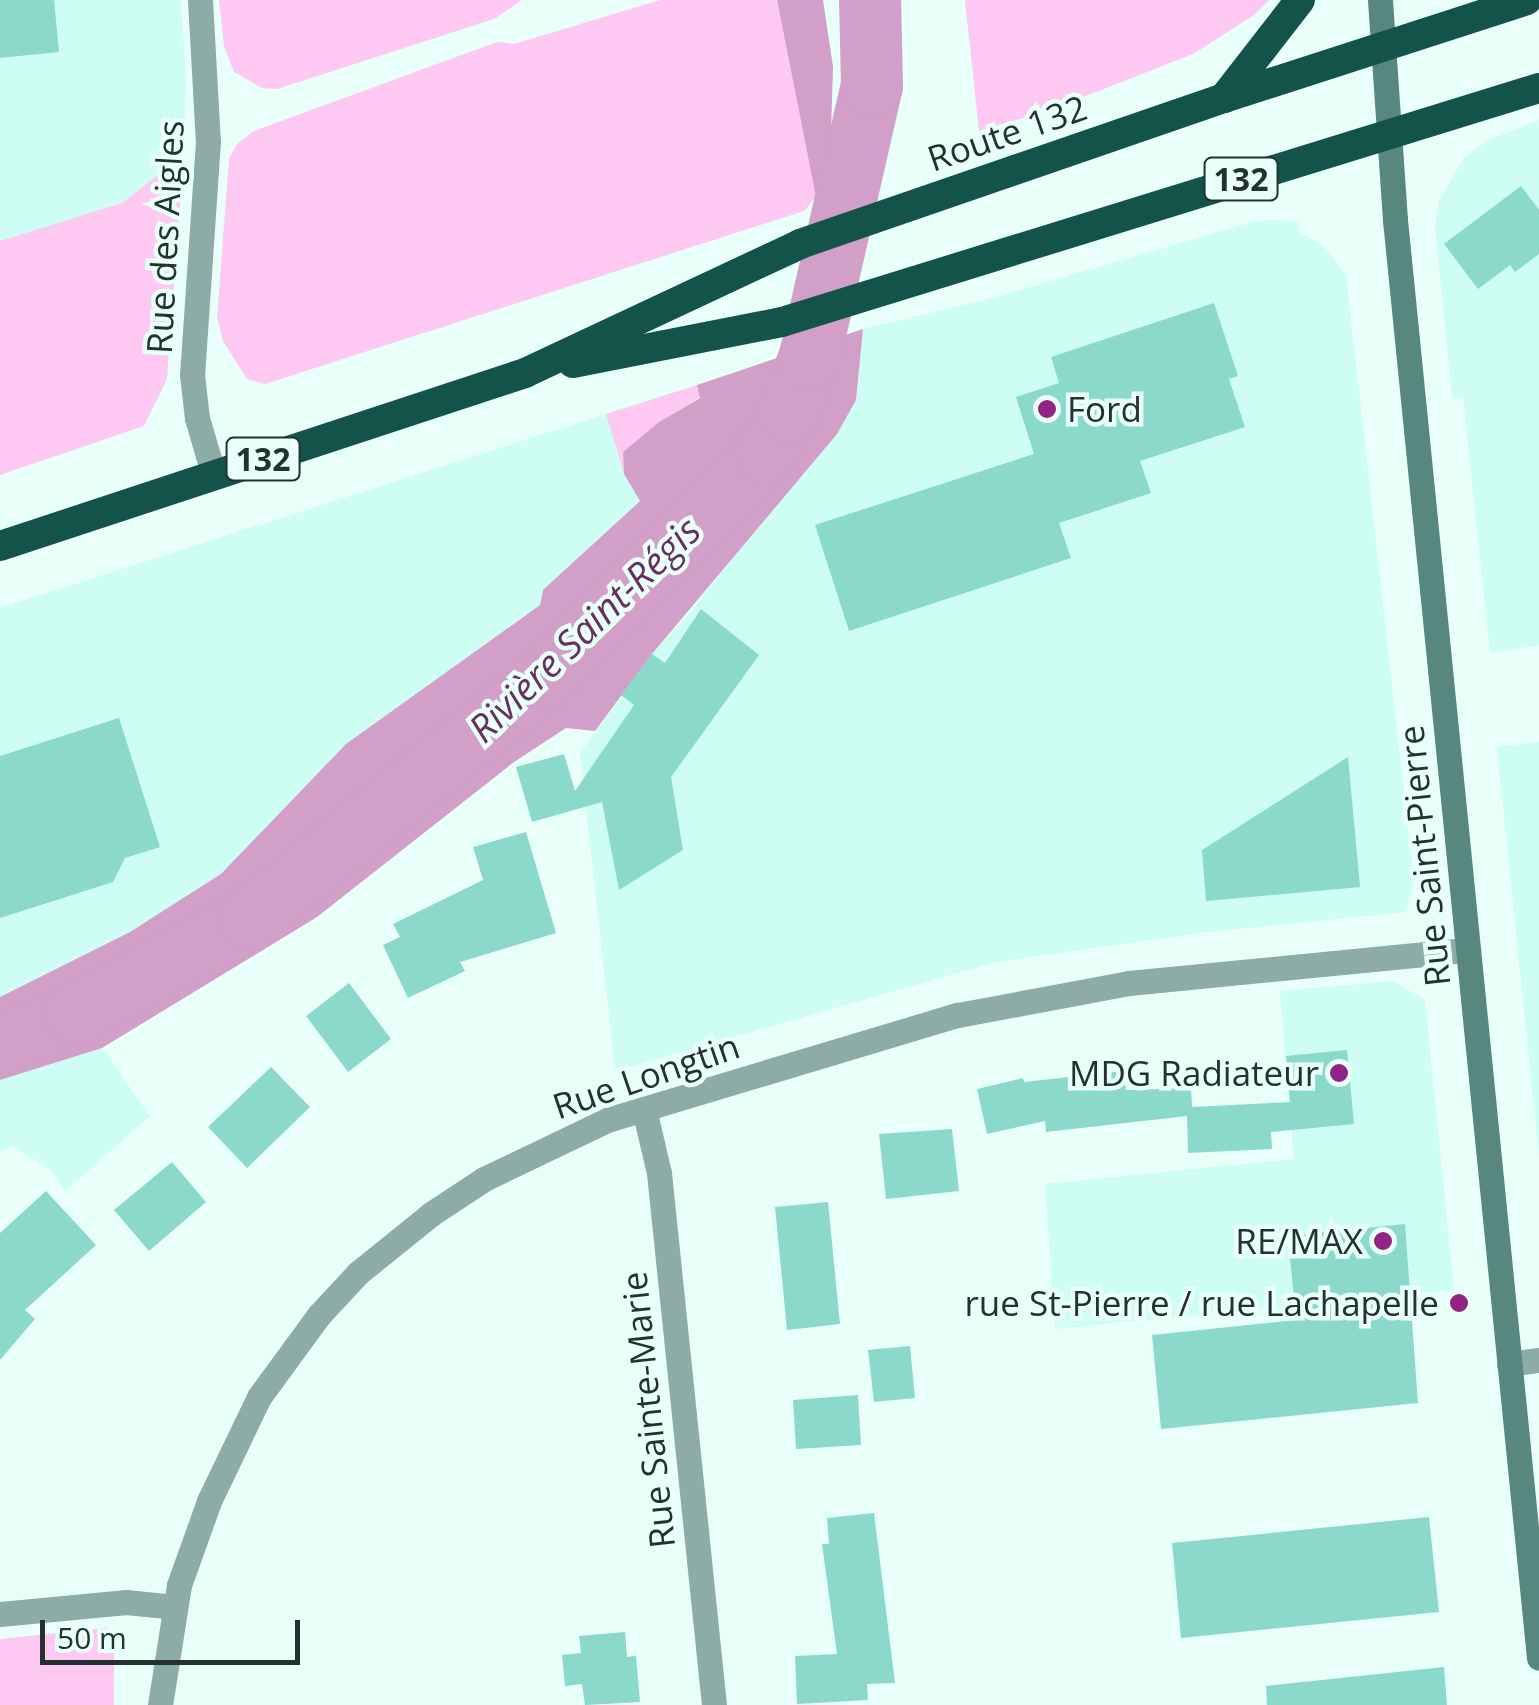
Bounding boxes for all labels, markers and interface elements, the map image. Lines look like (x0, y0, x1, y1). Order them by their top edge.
street label: Route 132 (922, 86, 1092, 180)
street label: Rue des Aigles (138, 119, 192, 355)
road number: 132 (1204, 152, 1278, 206)
place label: Ford (1067, 388, 1142, 430)
marker: Ford (1036, 398, 1058, 420)
road number: 132 (226, 432, 300, 486)
water label: Rivière Saint-Régis (459, 507, 709, 751)
street label: Rue Saint-Pierre (1389, 723, 1459, 989)
street label: Rue Longtin (547, 1025, 745, 1127)
place label: MDG Radiateur (1069, 1052, 1319, 1094)
marker: MDG Radiateur (1328, 1062, 1350, 1084)
place label: RE/MAX (1235, 1220, 1363, 1262)
marker: RE/MAX (1372, 1230, 1394, 1252)
street label: Rue Sainte-Marie (613, 1270, 683, 1550)
place label: rue St-Pierre / rue Lachapelle (964, 1282, 1439, 1324)
marker: rue St-Pierre / rue Lachapelle (1448, 1292, 1470, 1314)
scale bar (45, 1600, 305, 1662)
text: 50 m (57, 1617, 127, 1658)

